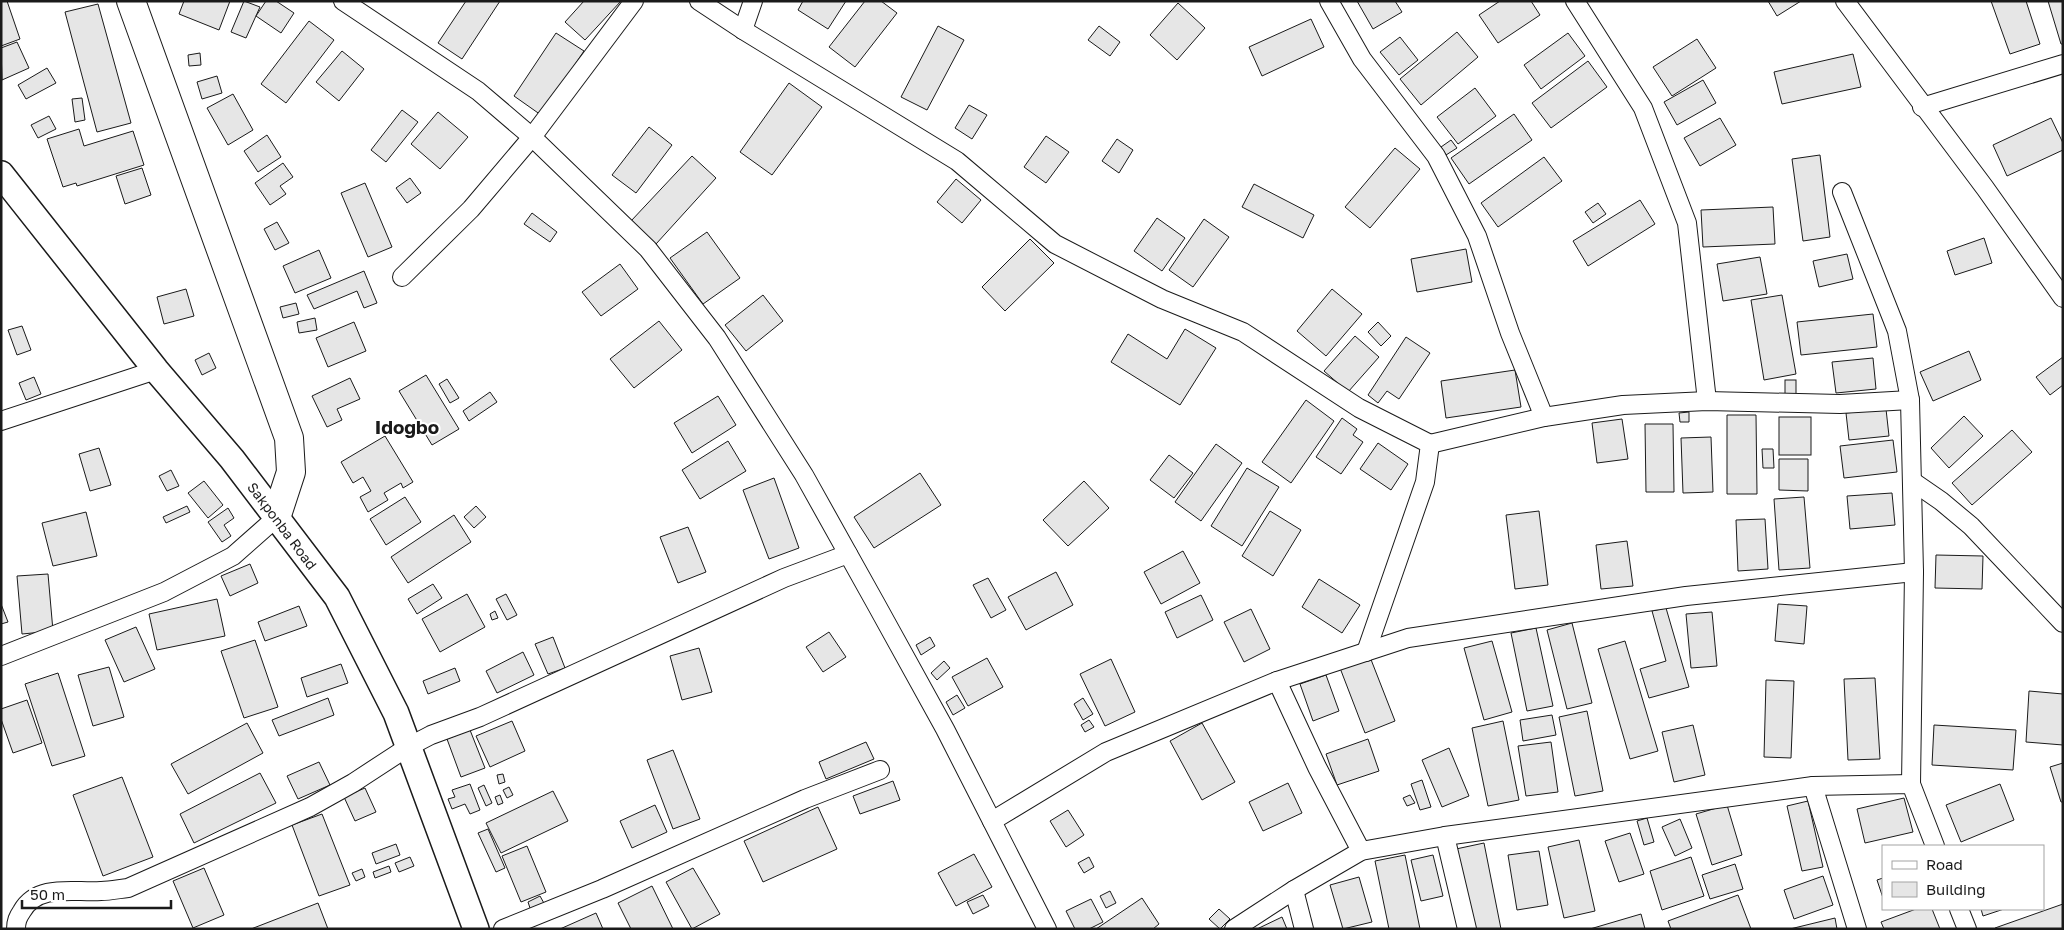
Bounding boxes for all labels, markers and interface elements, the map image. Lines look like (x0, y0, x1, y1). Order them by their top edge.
district label: Idogbo (375, 415, 439, 438)
street label: Sakponba Road (244, 479, 321, 573)
legend (1882, 845, 2044, 910)
text: Road (1926, 855, 1963, 873)
scale bar (22, 878, 171, 910)
text: Building (1926, 880, 1986, 898)
text: 50 m (30, 885, 65, 903)

